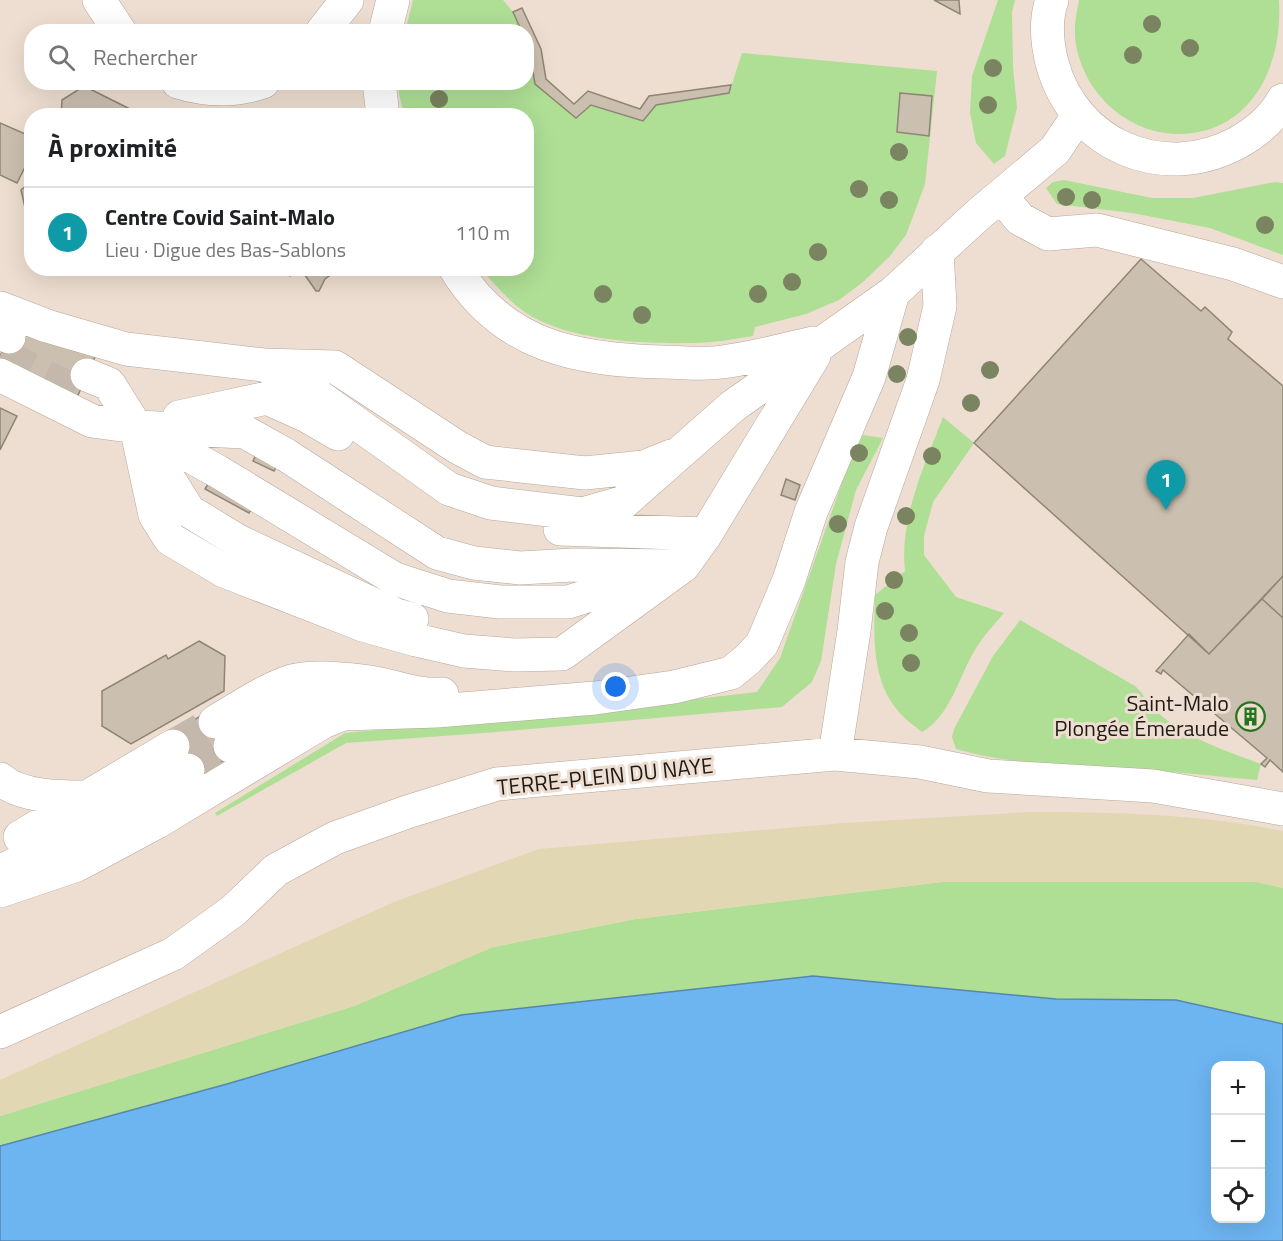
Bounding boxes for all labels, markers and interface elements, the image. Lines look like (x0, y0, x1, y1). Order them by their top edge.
search box (24, 24, 534, 90)
text: Rechercher (93, 40, 198, 74)
icon: search (45, 41, 78, 74)
text: À proximité (48, 128, 177, 167)
text: Centre Covid Saint-Malo (105, 200, 335, 234)
text: 1 (62, 217, 73, 248)
text: 110 m (455, 217, 510, 248)
text: Lieu · Digue des Bas-Sablons (105, 234, 346, 265)
pin: 1 (1146, 460, 1186, 510)
your location (601, 672, 630, 701)
place label: Saint-Malo Plongée Émeraude (1054, 686, 1229, 745)
building icon: Saint-Malo Plongée Émeraude (1234, 700, 1266, 732)
street label: TERRE-PLEIN DU NAYE (495, 748, 715, 804)
map controls (1211, 1061, 1265, 1223)
button: + (1211, 1061, 1265, 1115)
button: − (1211, 1115, 1265, 1169)
button: locate (1211, 1169, 1265, 1223)

